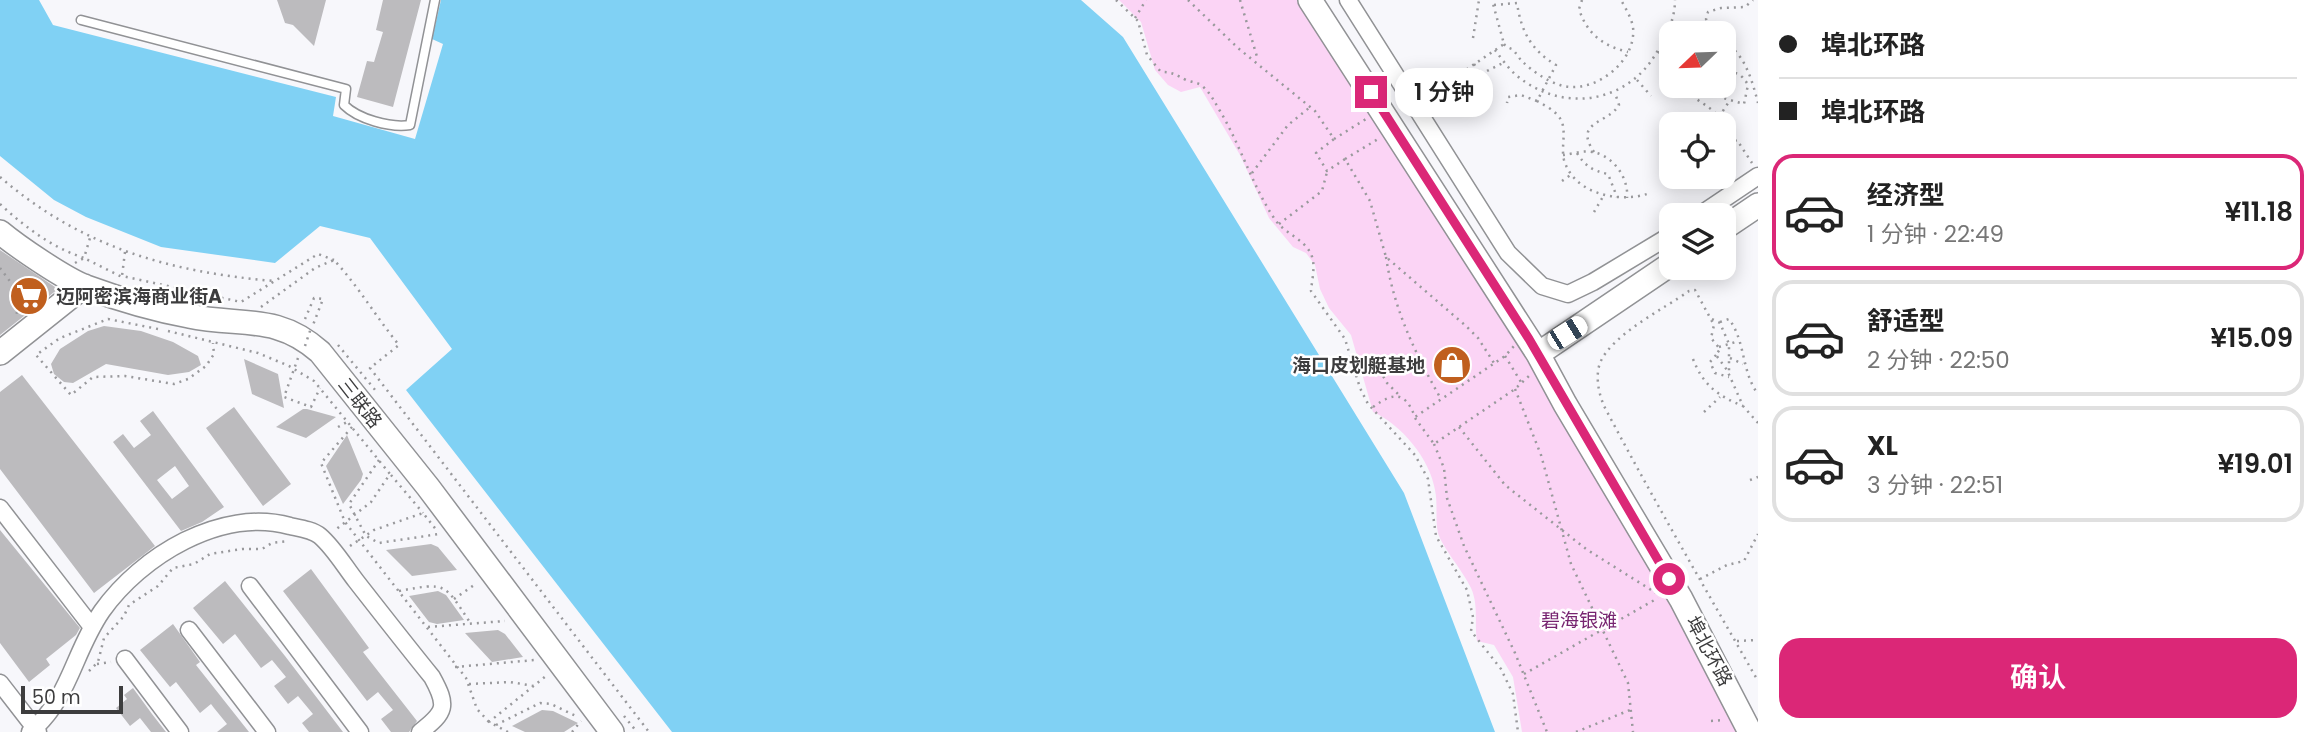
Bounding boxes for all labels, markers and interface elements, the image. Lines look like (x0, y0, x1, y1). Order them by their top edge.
north arrow (1659, 21, 1736, 98)
map controls (1659, 21, 1736, 280)
text: 埠北环路 (1821, 27, 1925, 63)
callout: 1 分钟 (1396, 68, 1494, 116)
route end (1355, 76, 1387, 108)
text: 1 分钟 (1414, 76, 1474, 108)
text: 埠北环路 (1821, 94, 1925, 130)
button: locate (1659, 112, 1736, 189)
text: 经济型 (1867, 177, 1945, 213)
icon: car (1783, 181, 1846, 244)
text: ¥11.18 (2225, 194, 2293, 230)
button: layers (1659, 203, 1736, 280)
text: 1 分钟 · 22:49 (1867, 218, 2004, 250)
supermarket icon: 迈阿密滨海商业街A (8, 275, 50, 317)
place label: 迈阿密滨海商业街A (56, 283, 222, 310)
text: 舒适型 (1867, 303, 1945, 339)
icon: car (1783, 307, 1846, 370)
car (1544, 313, 1591, 353)
text: ¥15.09 (2210, 320, 2293, 356)
shop icon: 海口皮划艇基地 (1431, 344, 1473, 386)
text: 2 分钟 · 22:50 (1867, 344, 2010, 376)
place label: 海口皮划艇基地 (1292, 352, 1425, 379)
street label: 三联路 (332, 372, 388, 434)
text: XL (1867, 428, 1898, 464)
icon: car (1783, 433, 1846, 496)
text: ¥19.01 (2218, 446, 2293, 482)
text: 3 分钟 · 22:51 (1867, 469, 2003, 501)
route start (1653, 563, 1685, 595)
park label: 碧海银滩 (1541, 607, 1617, 634)
street label: 埠北环路 (1679, 611, 1739, 691)
button: 确认 (1779, 638, 2297, 718)
scale bar (21, 683, 122, 715)
text: 50 m (32, 684, 81, 711)

